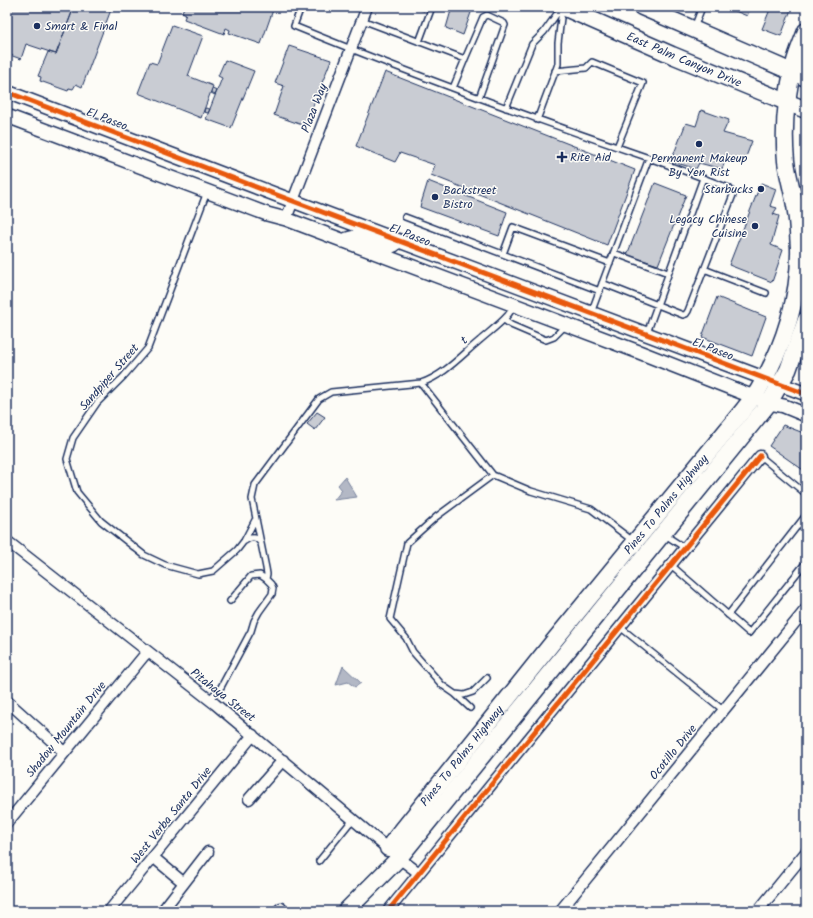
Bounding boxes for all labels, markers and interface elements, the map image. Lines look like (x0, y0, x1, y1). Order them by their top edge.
place label: Smart & Final (45, 17, 117, 36)
marker: Smart & Final (32, 21, 42, 31)
street label: East Palm Canyon Drive (623, 27, 745, 93)
street label: Plaza Way (296, 80, 333, 136)
street label: El Paseo (83, 103, 130, 136)
marker: Permanent Makeup By Yen Rist (694, 139, 704, 149)
place label: Rite Aid (570, 148, 612, 167)
place label: Permanent Makeup By Yen Rist (651, 149, 747, 182)
marker: Rite Aid (557, 152, 567, 162)
place label: Starbucks (704, 180, 753, 199)
place label: Backstreet Bistro (443, 181, 497, 214)
marker: Starbucks (756, 184, 766, 194)
marker: Backstreet Bistro (430, 192, 440, 202)
place label: Legacy Chinese Cuisine (669, 210, 748, 243)
street label: El Paseo (386, 219, 433, 252)
marker: Legacy Chinese Cuisine (750, 221, 760, 231)
street label: t (456, 331, 472, 349)
street label: El Paseo (689, 333, 736, 366)
street label: Sandpiper Street (75, 339, 144, 415)
street label: Pines To Palms Highway (619, 450, 713, 559)
street label: Pitahaya Street (186, 664, 260, 727)
street label: Shadow Mountain Drive (22, 677, 112, 782)
street label: Pines To Palms Highway (416, 701, 509, 811)
street label: Ocotillo Drive (645, 720, 702, 784)
street label: West Verba Santa Drive (126, 762, 217, 868)

